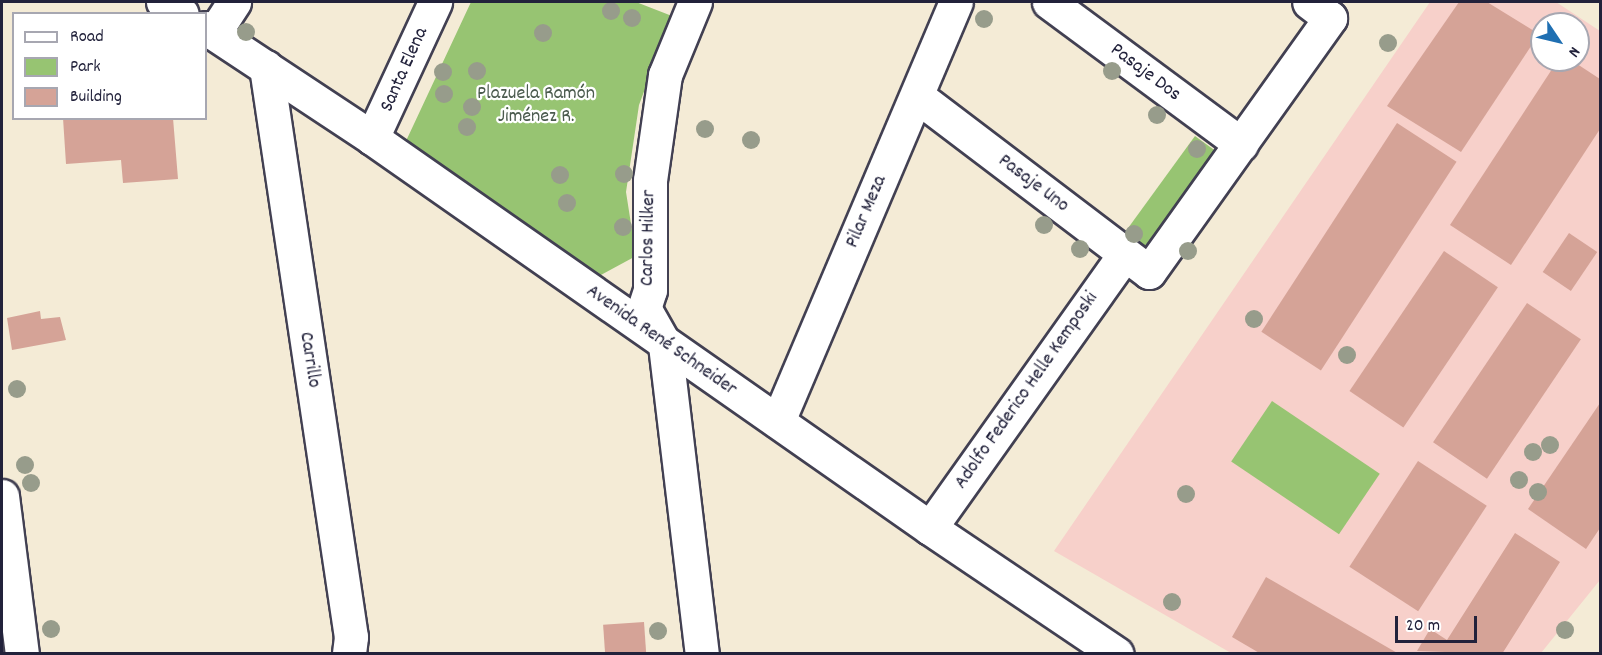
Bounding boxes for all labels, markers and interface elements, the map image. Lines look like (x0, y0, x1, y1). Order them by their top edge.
legend (12, 12, 207, 120)
north arrow (1530, 12, 1590, 72)
street label: Santa Elena (376, 24, 434, 116)
text: Road (70, 25, 104, 50)
street label: Pasaje Dos (1105, 39, 1185, 107)
text: N (1562, 42, 1585, 61)
text: Park (70, 55, 101, 80)
park label: Plazuela Ramón Jiménez R. (477, 83, 595, 130)
text: Building (70, 85, 122, 110)
street label: Pasaje Uno (993, 150, 1073, 218)
street label: Pilar Meza (841, 172, 893, 252)
street label: Carlos Hilker (636, 190, 662, 286)
street label: Avenida René Schneider (581, 280, 741, 402)
street label: Adolfo Federico Helle Kemposki (950, 288, 1104, 494)
street label: Carrillo (293, 330, 325, 390)
scale bar (1398, 604, 1480, 642)
text: 20 m (1406, 614, 1440, 639)

